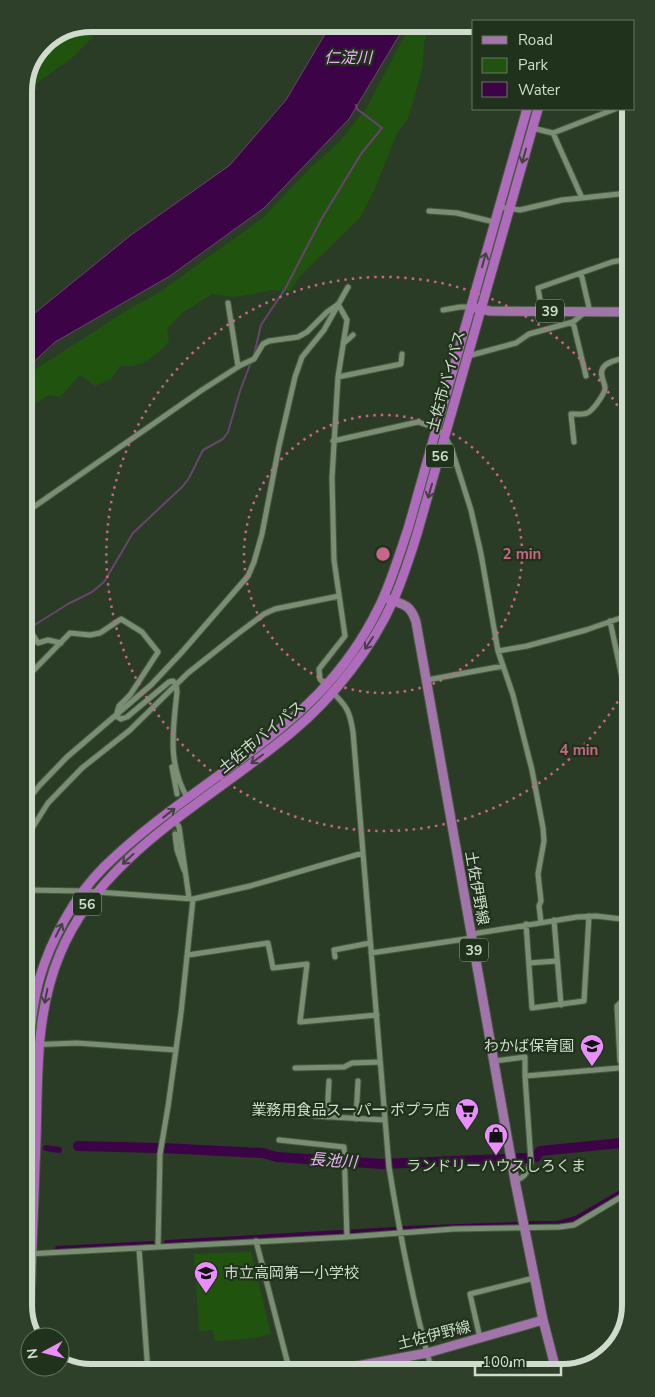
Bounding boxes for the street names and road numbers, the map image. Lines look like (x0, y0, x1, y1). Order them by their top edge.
road number: 39 (536, 300, 564, 322)
street label: 土佐市バイパス (422, 328, 470, 434)
road number: 56 (426, 444, 454, 468)
street label: 土佐市バイパス (214, 696, 308, 778)
street label: 土佐伊野線 (461, 849, 493, 927)
road number: 56 (73, 892, 101, 916)
road number: 39 (460, 938, 488, 962)
street label: 土佐伊野線 (395, 1316, 473, 1354)

